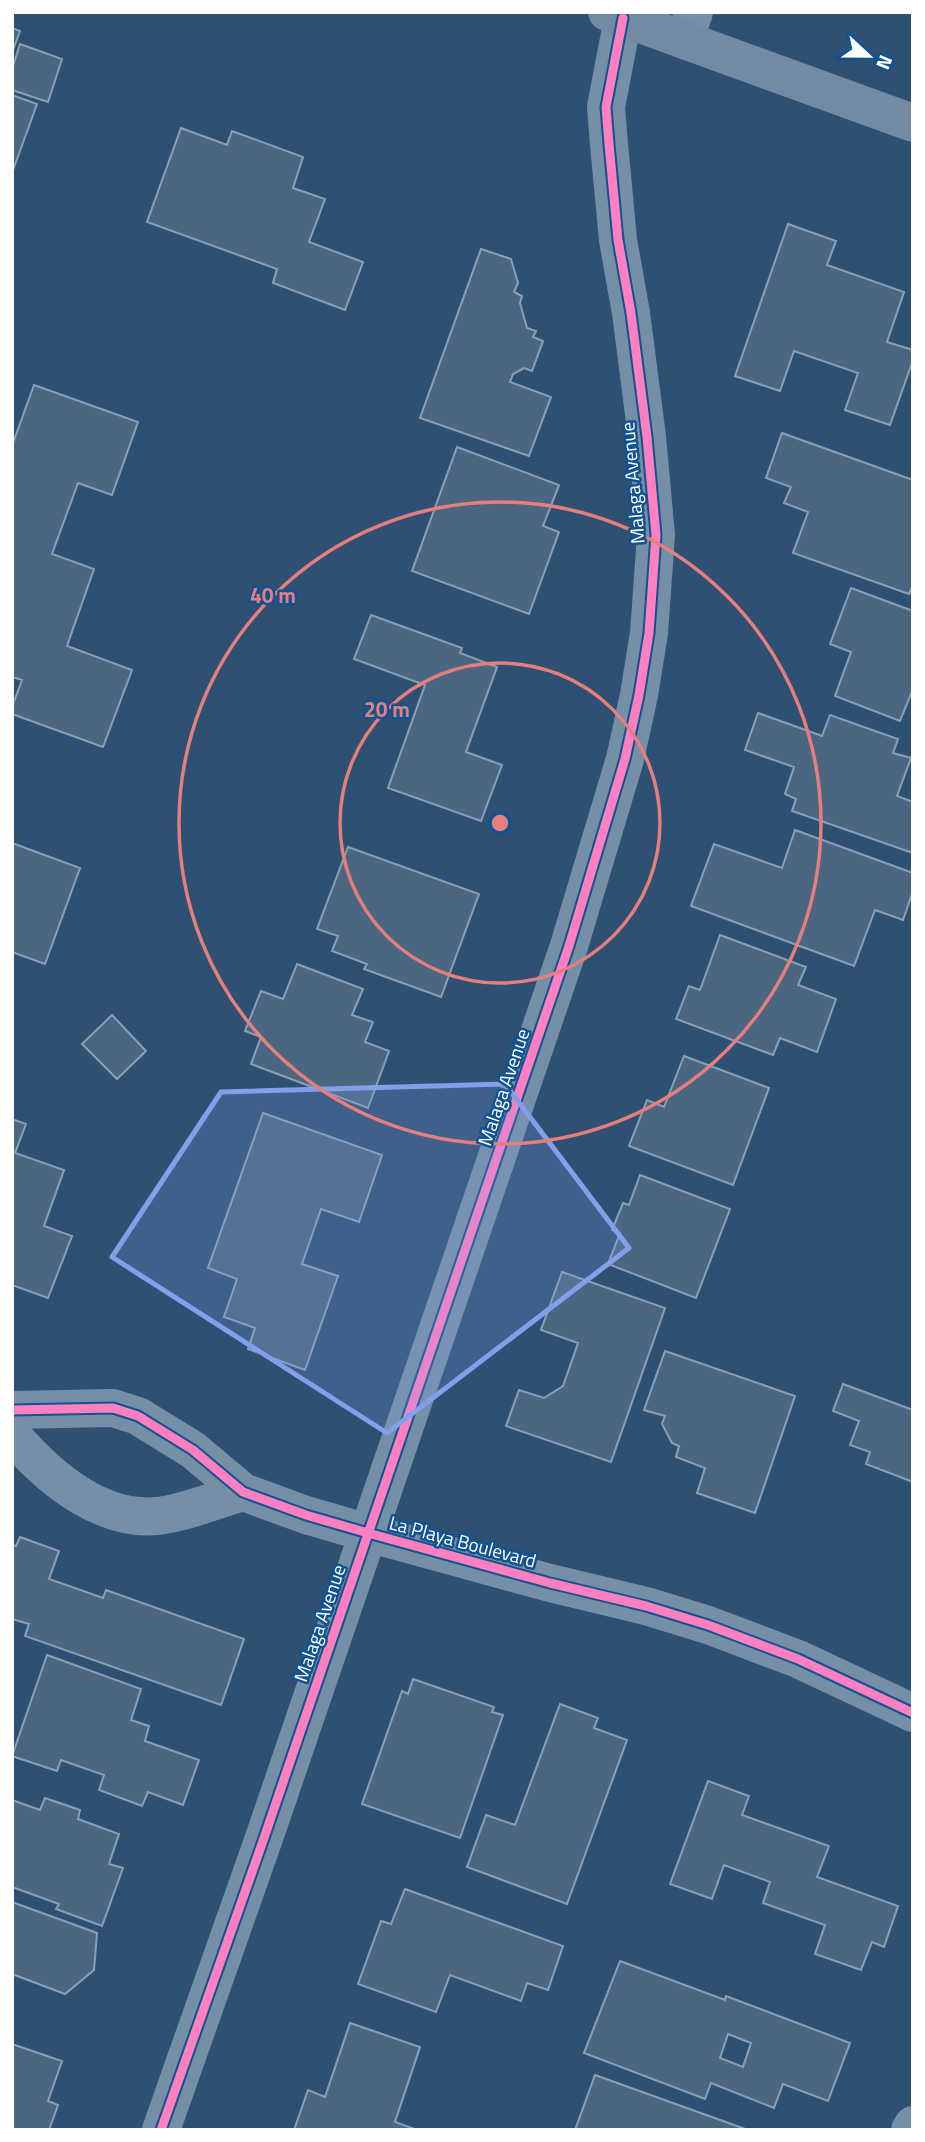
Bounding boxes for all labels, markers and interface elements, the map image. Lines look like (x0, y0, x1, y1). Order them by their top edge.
north arrow (834, 21, 904, 91)
text: N (869, 51, 901, 74)
street label: Malaga Avenue (612, 421, 652, 545)
text: 40 m (250, 579, 296, 611)
text: 20 m (364, 693, 410, 725)
centre of rings (488, 811, 512, 835)
street label: Malaga Avenue (469, 1024, 537, 1150)
street label: La Playa Boulevard (386, 1507, 540, 1575)
street label: Malaga Avenue (285, 1560, 353, 1686)

